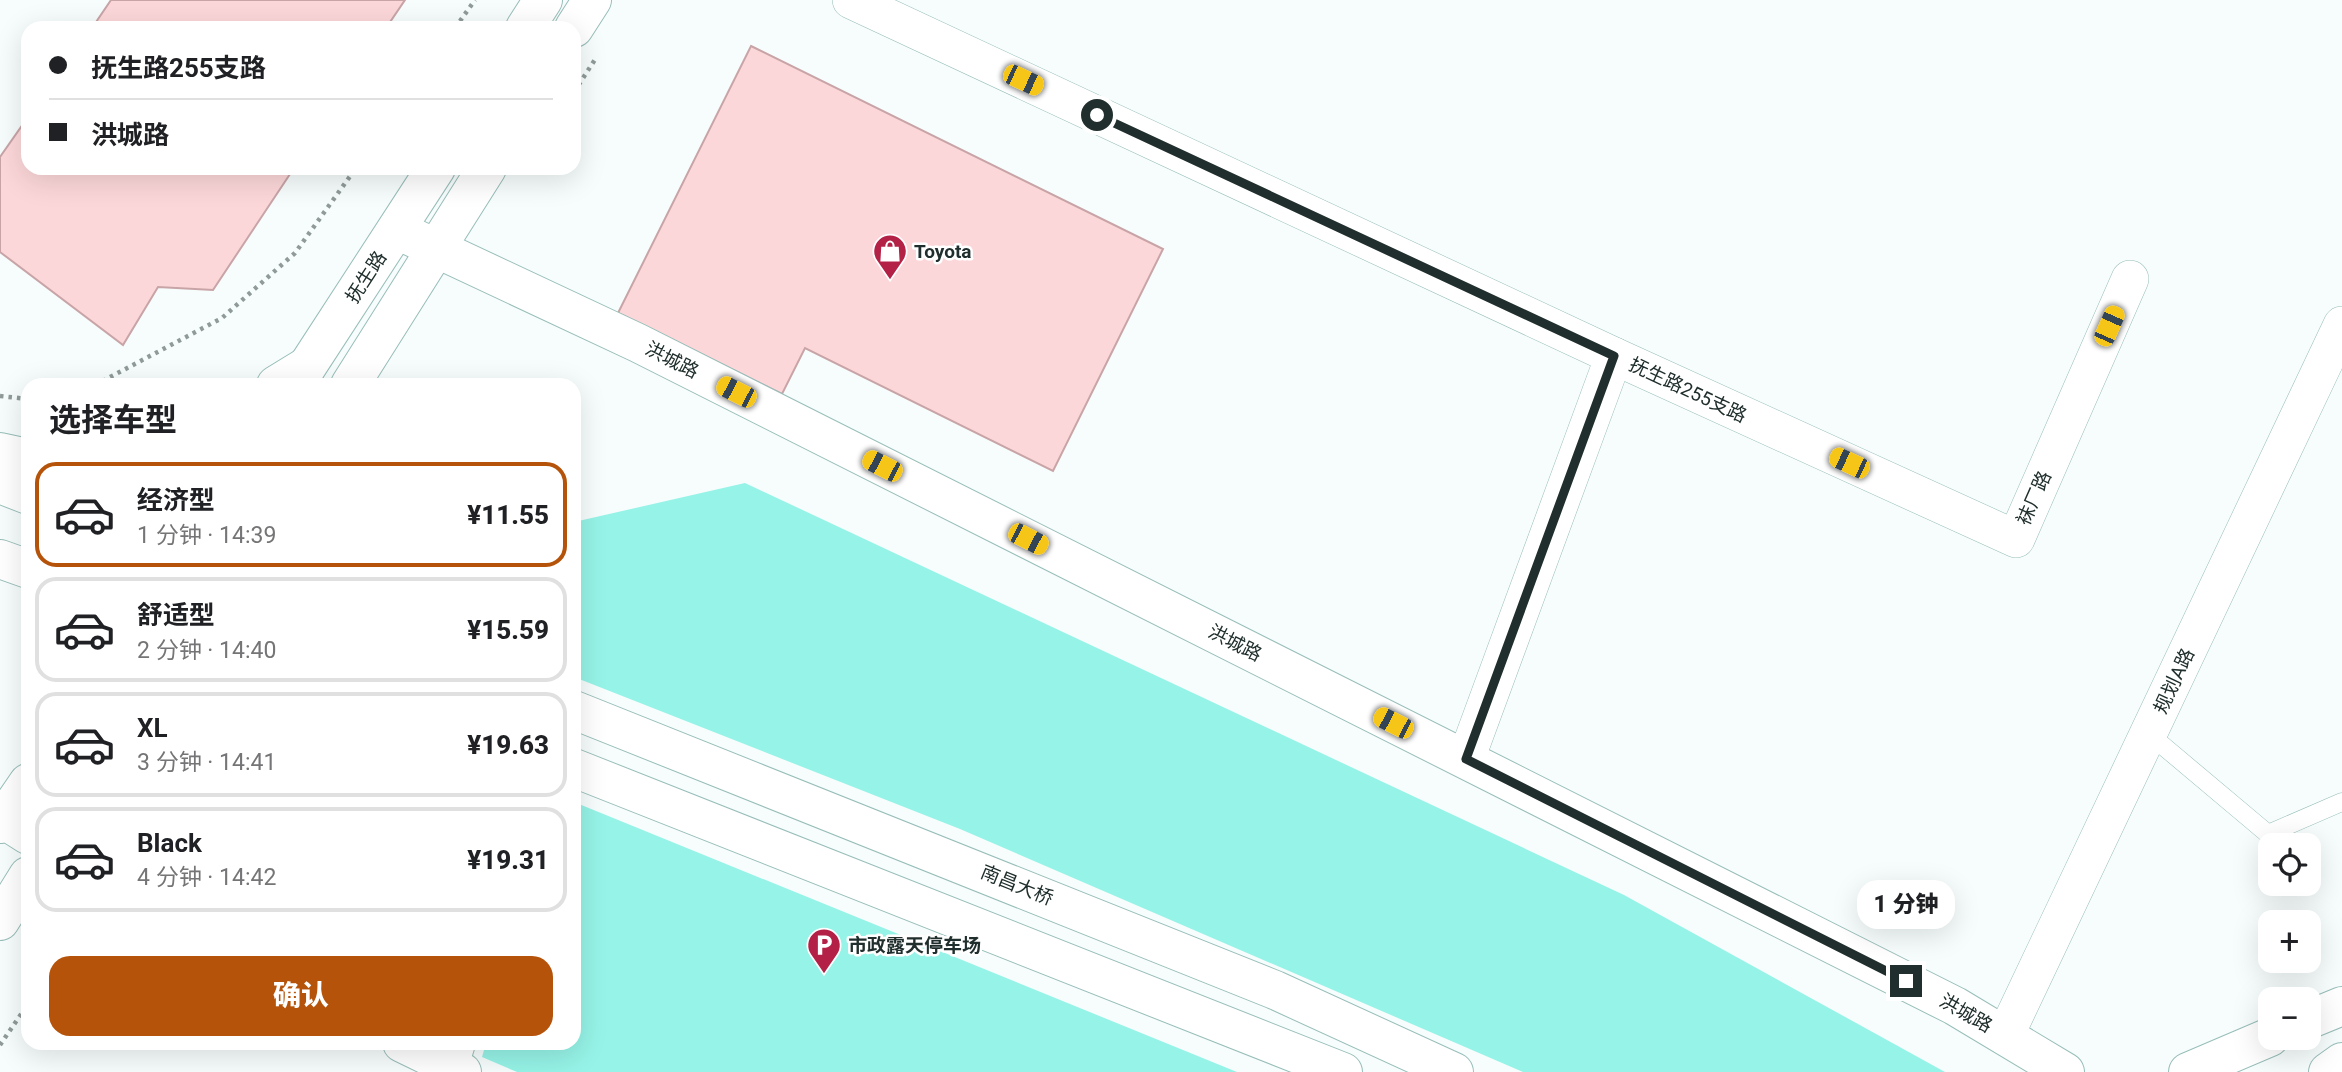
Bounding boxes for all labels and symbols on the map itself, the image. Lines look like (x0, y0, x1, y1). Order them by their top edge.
car (1000, 62, 1047, 98)
route start (1081, 99, 1113, 131)
shop icon: Toyota (871, 232, 909, 281)
place label: Toyota (914, 240, 972, 263)
street label: 抚生路 (341, 247, 391, 307)
car (2091, 303, 2128, 349)
street label: 洪城路 (641, 337, 703, 383)
street label: 抚生路255支路 (1626, 353, 1750, 427)
car (713, 373, 760, 411)
car (1826, 445, 1873, 481)
car (859, 447, 906, 485)
street label: 袜厂路 (2012, 467, 2056, 529)
car (1005, 520, 1052, 558)
street label: 洪城路 (1204, 620, 1266, 666)
street label: 规划A路 (2149, 645, 2199, 717)
car (1370, 704, 1417, 742)
street label: 南昌大桥 (977, 860, 1057, 910)
callout: 1 分钟 (1857, 880, 1955, 928)
parking icon: 市政露天停车场 (805, 926, 843, 975)
place label: 市政露天停车场 (848, 934, 981, 957)
route end (1890, 965, 1922, 997)
street label: 洪城路 (1936, 989, 1996, 1037)

